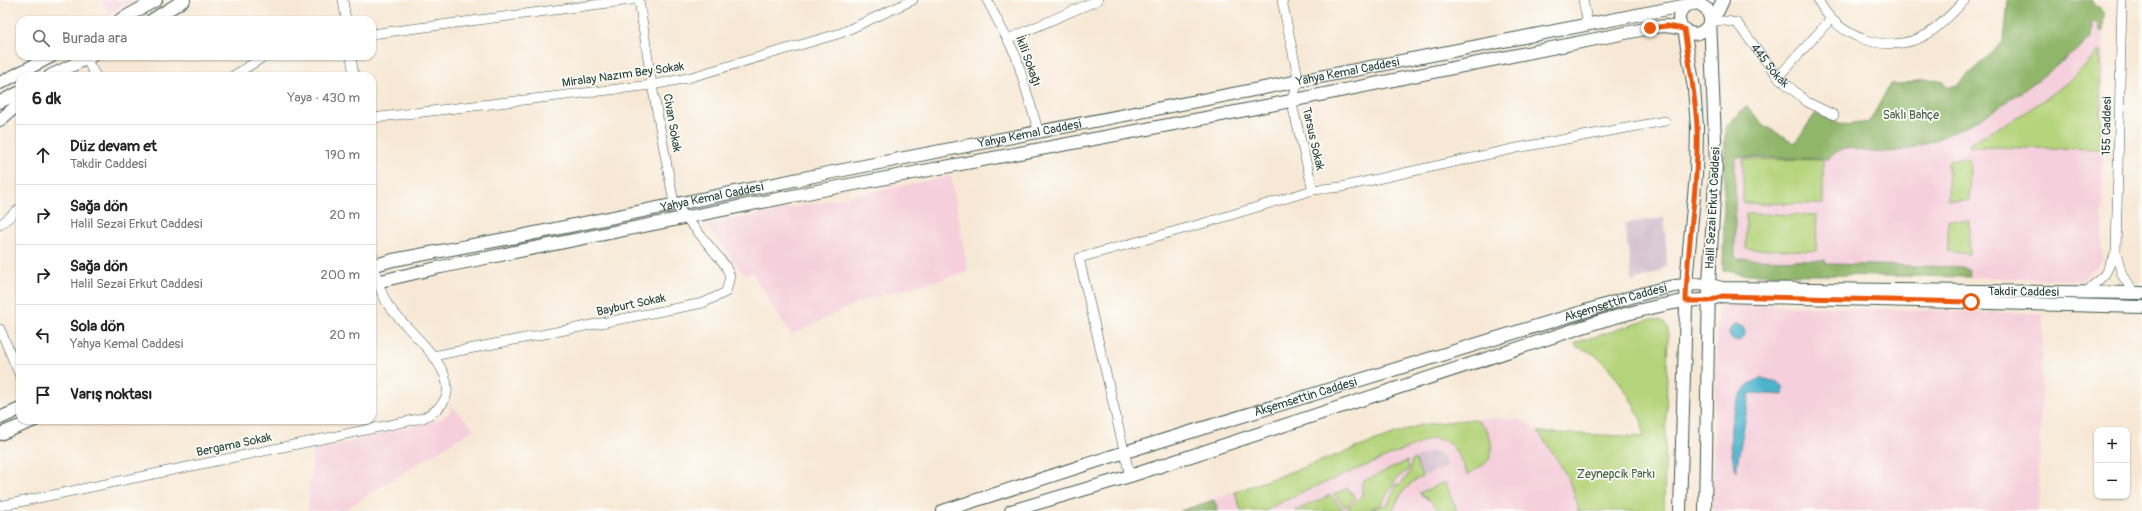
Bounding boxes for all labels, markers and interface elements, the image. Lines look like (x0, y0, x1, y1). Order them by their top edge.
search box (16, 16, 376, 60)
route end (1641, 19, 1659, 37)
icon: search (30, 27, 52, 49)
text: Burada ara (62, 29, 127, 48)
street label: İkili Sokağı (1012, 33, 1045, 88)
street label: 445 Sokak (1748, 41, 1792, 91)
street label: Yahya Kemal Caddesi (1294, 54, 1401, 89)
street label: Miralay Nazım Bey Sokak (561, 59, 685, 91)
text: 6 dk (32, 88, 61, 109)
text: Yaya · 430 m (287, 90, 360, 106)
street label: Civan Sokak (659, 93, 685, 153)
street label: 155 Caddesi (2099, 96, 2115, 156)
street label: Tarsus Sokak (1298, 106, 1328, 172)
park label: Saklı Bahçe (1883, 108, 1939, 123)
street label: Yahya Kemal Caddesi (976, 116, 1083, 151)
text: Düz devam et (70, 137, 157, 156)
icon: ahead (32, 144, 54, 166)
street label: Halil Sezai Erkut Caddesi (1702, 146, 1724, 269)
text: 190 m (325, 147, 360, 163)
text: Takdir Caddesi (70, 156, 147, 172)
street label: Yahya Kemal Caddesi (658, 179, 765, 215)
text: Sağa dön (70, 197, 128, 216)
icon: right (32, 204, 54, 226)
text: 20 m (329, 207, 360, 223)
text: Halil Sezai Erkut Caddesi (70, 216, 202, 232)
text: Sağa dön (70, 257, 128, 276)
icon: right (32, 264, 54, 286)
text: 200 m (321, 267, 360, 283)
text: Halil Sezai Erkut Caddesi (70, 276, 202, 292)
street label: Akşemsettin Caddesi (1562, 280, 1668, 325)
street label: Takdir Caddesi (1988, 284, 2059, 300)
street label: Bayburt Sokak (595, 290, 667, 320)
route start (1962, 293, 1980, 311)
text: Sola dön (70, 317, 125, 336)
icon: left (32, 324, 54, 346)
text: 20 m (329, 327, 360, 343)
text: Yahya Kemal Caddesi (70, 336, 183, 352)
street label: Akşemsettin Caddesi (1252, 374, 1359, 420)
icon: arrive (32, 384, 54, 406)
text: Varış noktası (70, 385, 152, 404)
map controls (2094, 427, 2130, 499)
button: + (2094, 427, 2130, 463)
street label: Bergama Sokak (195, 430, 273, 460)
button: − (2094, 463, 2130, 499)
park label: Zeynepcik Parkı (1577, 467, 1655, 482)

